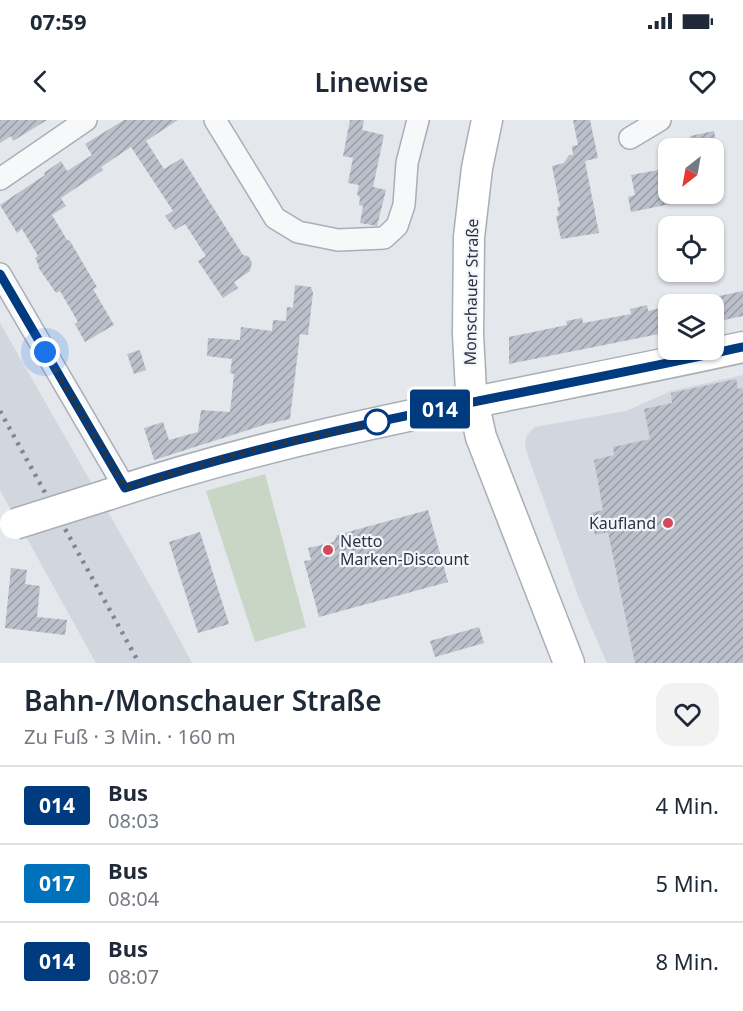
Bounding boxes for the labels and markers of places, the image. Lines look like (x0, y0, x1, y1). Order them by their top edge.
unlabelled marker (364, 409, 390, 435)
place label: Kaufland (589, 512, 656, 534)
marker: Kaufland (661, 516, 675, 530)
place label: Netto Marken-Discount (340, 530, 469, 570)
marker: Netto Marken-Discount (321, 543, 335, 557)

